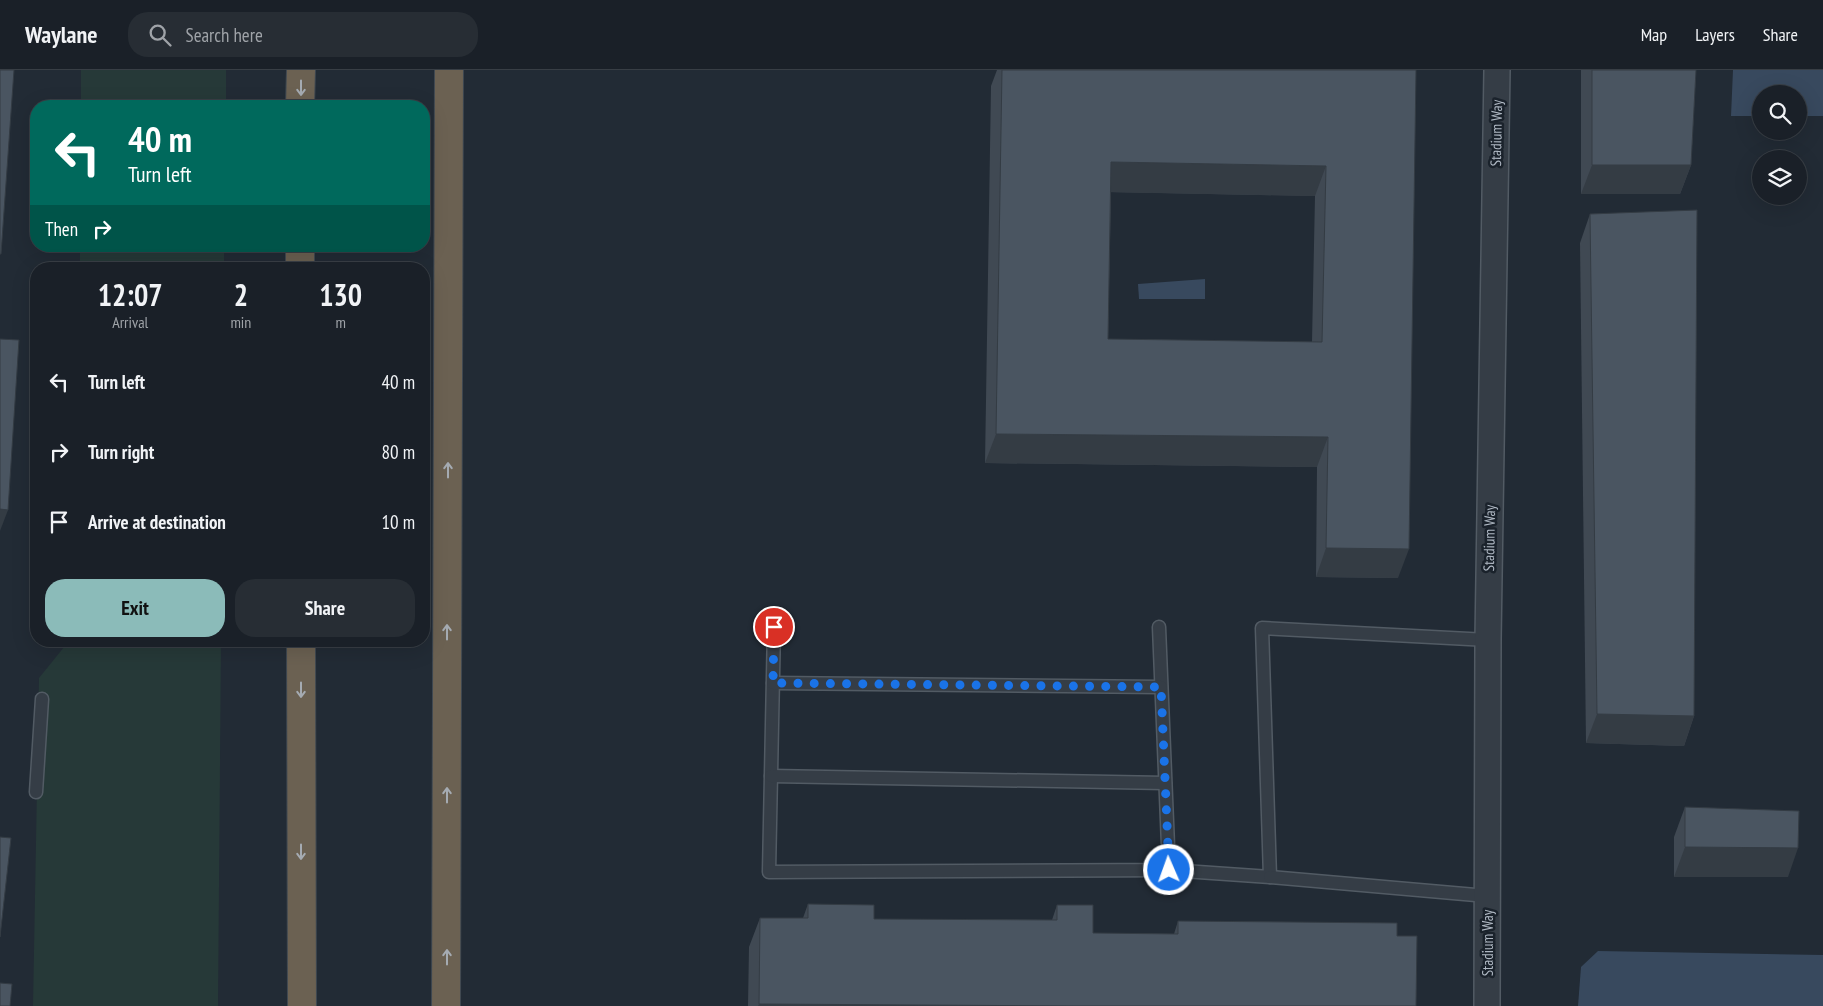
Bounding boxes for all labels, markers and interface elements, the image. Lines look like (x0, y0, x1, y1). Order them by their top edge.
search box (128, 12, 478, 57)
text: Waylane (25, 19, 98, 50)
icon: search (146, 21, 174, 49)
text: Search here (186, 23, 263, 47)
text: Map (1641, 23, 1667, 46)
text: Layers (1695, 23, 1735, 46)
text: Share (1763, 23, 1798, 46)
one-way arrow (296, 80, 306, 96)
map controls (1752, 85, 1807, 205)
button: search (1752, 85, 1807, 140)
street label: Stadium Way (1486, 99, 1506, 167)
text: 40 m (128, 116, 192, 162)
icon: left (45, 120, 110, 185)
button: layers (1752, 150, 1807, 205)
text: Turn left (128, 160, 192, 188)
icon: right (88, 215, 116, 243)
text: Then (45, 217, 78, 241)
text: 12:07 (98, 275, 163, 314)
text: 2 (234, 275, 248, 314)
text: 130 (319, 275, 362, 314)
text: Arrival (112, 312, 148, 332)
text: min (230, 312, 251, 332)
text: m (335, 312, 346, 332)
icon: left (45, 368, 73, 396)
text: Turn left (88, 370, 145, 394)
text: 40 m (382, 370, 415, 394)
icon: right (45, 438, 73, 466)
text: Turn right (88, 440, 154, 464)
text: 80 m (382, 440, 415, 464)
one-way arrow (443, 462, 453, 478)
street label: Stadium Way (1479, 504, 1499, 572)
icon: arrive (45, 508, 73, 536)
text: Arrive at destination (88, 510, 226, 534)
text: 10 m (382, 510, 415, 534)
button: Exit (45, 579, 225, 637)
button: Share (235, 579, 415, 637)
pin (753, 606, 795, 648)
icon: arrive (760, 613, 788, 641)
one-way arrow (442, 625, 452, 641)
one-way arrow (296, 682, 306, 698)
one-way arrow (442, 787, 452, 804)
position arrow (1142, 843, 1194, 895)
one-way arrow (296, 844, 306, 860)
street label: Stadium Way (1478, 909, 1497, 976)
one-way arrow (442, 950, 451, 966)

